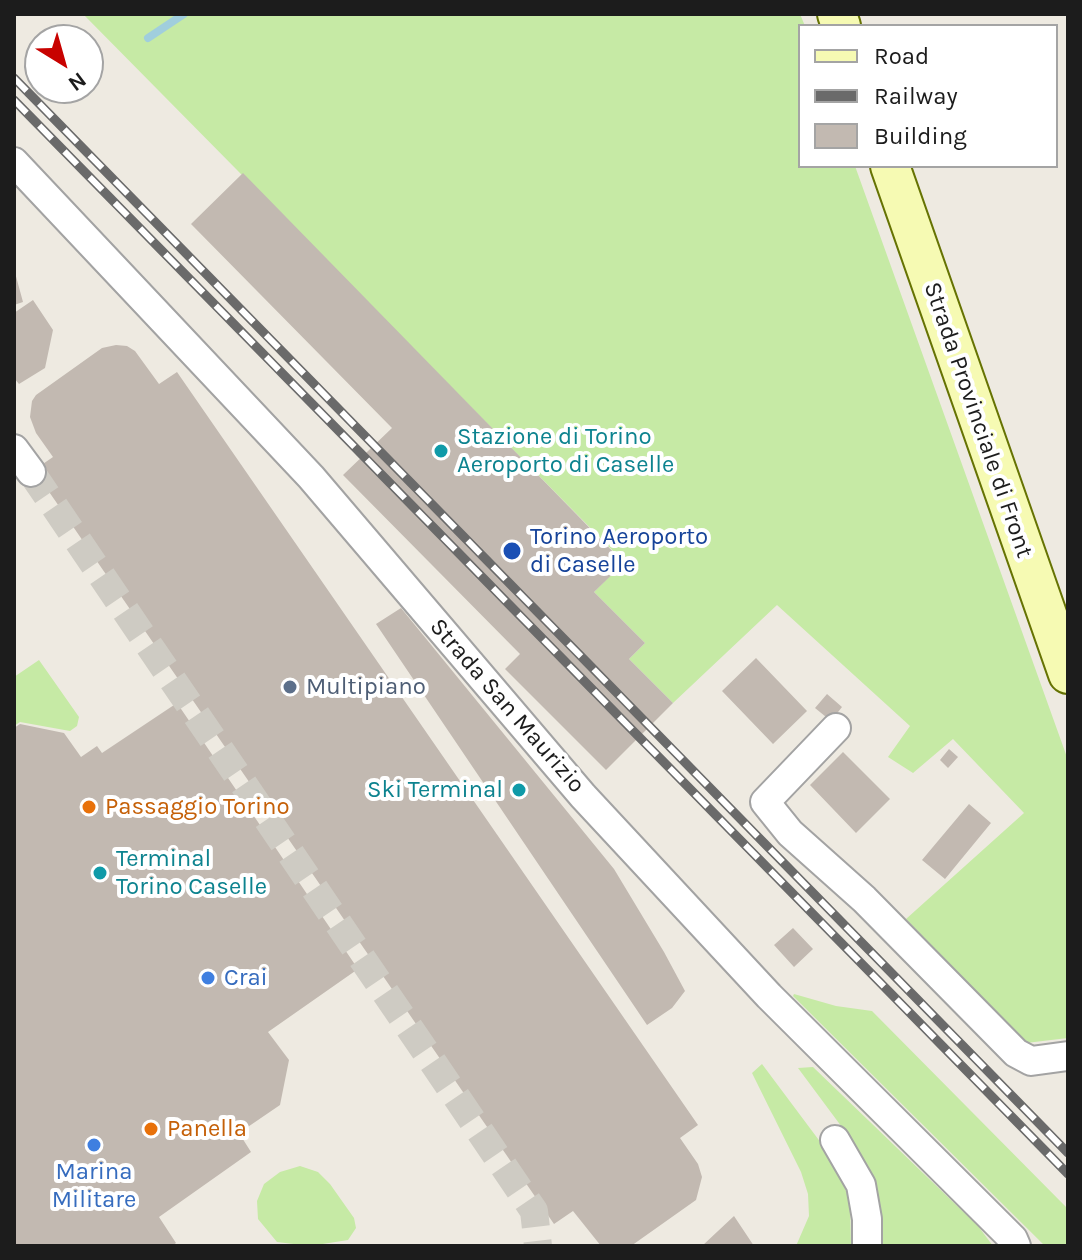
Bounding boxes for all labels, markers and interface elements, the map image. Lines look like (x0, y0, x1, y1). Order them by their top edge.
north arrow (24, 24, 104, 104)
legend (798, 24, 1058, 168)
text: Road (874, 42, 929, 70)
text: N (63, 66, 91, 97)
text: Railway (874, 82, 958, 110)
text: Building (874, 122, 967, 150)
street label: Strada Provinciale di Front (917, 278, 1039, 562)
place label: Stazione di Torino Aeroporto di Caselle (457, 423, 674, 479)
marker: Stazione di Torino Aeroporto di Caselle (432, 442, 450, 460)
place label: Torino Aeroporto di Caselle (530, 523, 708, 579)
marker: Torino Aeroporto di Caselle (501, 540, 523, 562)
street label: Strada San Maurizio (423, 613, 591, 799)
place label: Multipiano (306, 673, 426, 701)
marker: Multipiano (281, 678, 299, 696)
place label: Ski Terminal (367, 776, 503, 804)
marker: Ski Terminal (510, 781, 528, 799)
place label: Passaggio Torino (105, 793, 290, 821)
marker: Passaggio Torino (80, 798, 98, 816)
place label: Terminal Torino Caselle (116, 845, 267, 901)
marker: Terminal Torino Caselle (91, 864, 109, 882)
place label: Crai (224, 964, 268, 992)
marker: Crai (199, 969, 217, 987)
place label: Panella (167, 1115, 247, 1143)
marker: Panella (142, 1120, 160, 1138)
marker: Marina Militare (85, 1136, 103, 1154)
place label: Marina Militare (52, 1158, 136, 1214)

